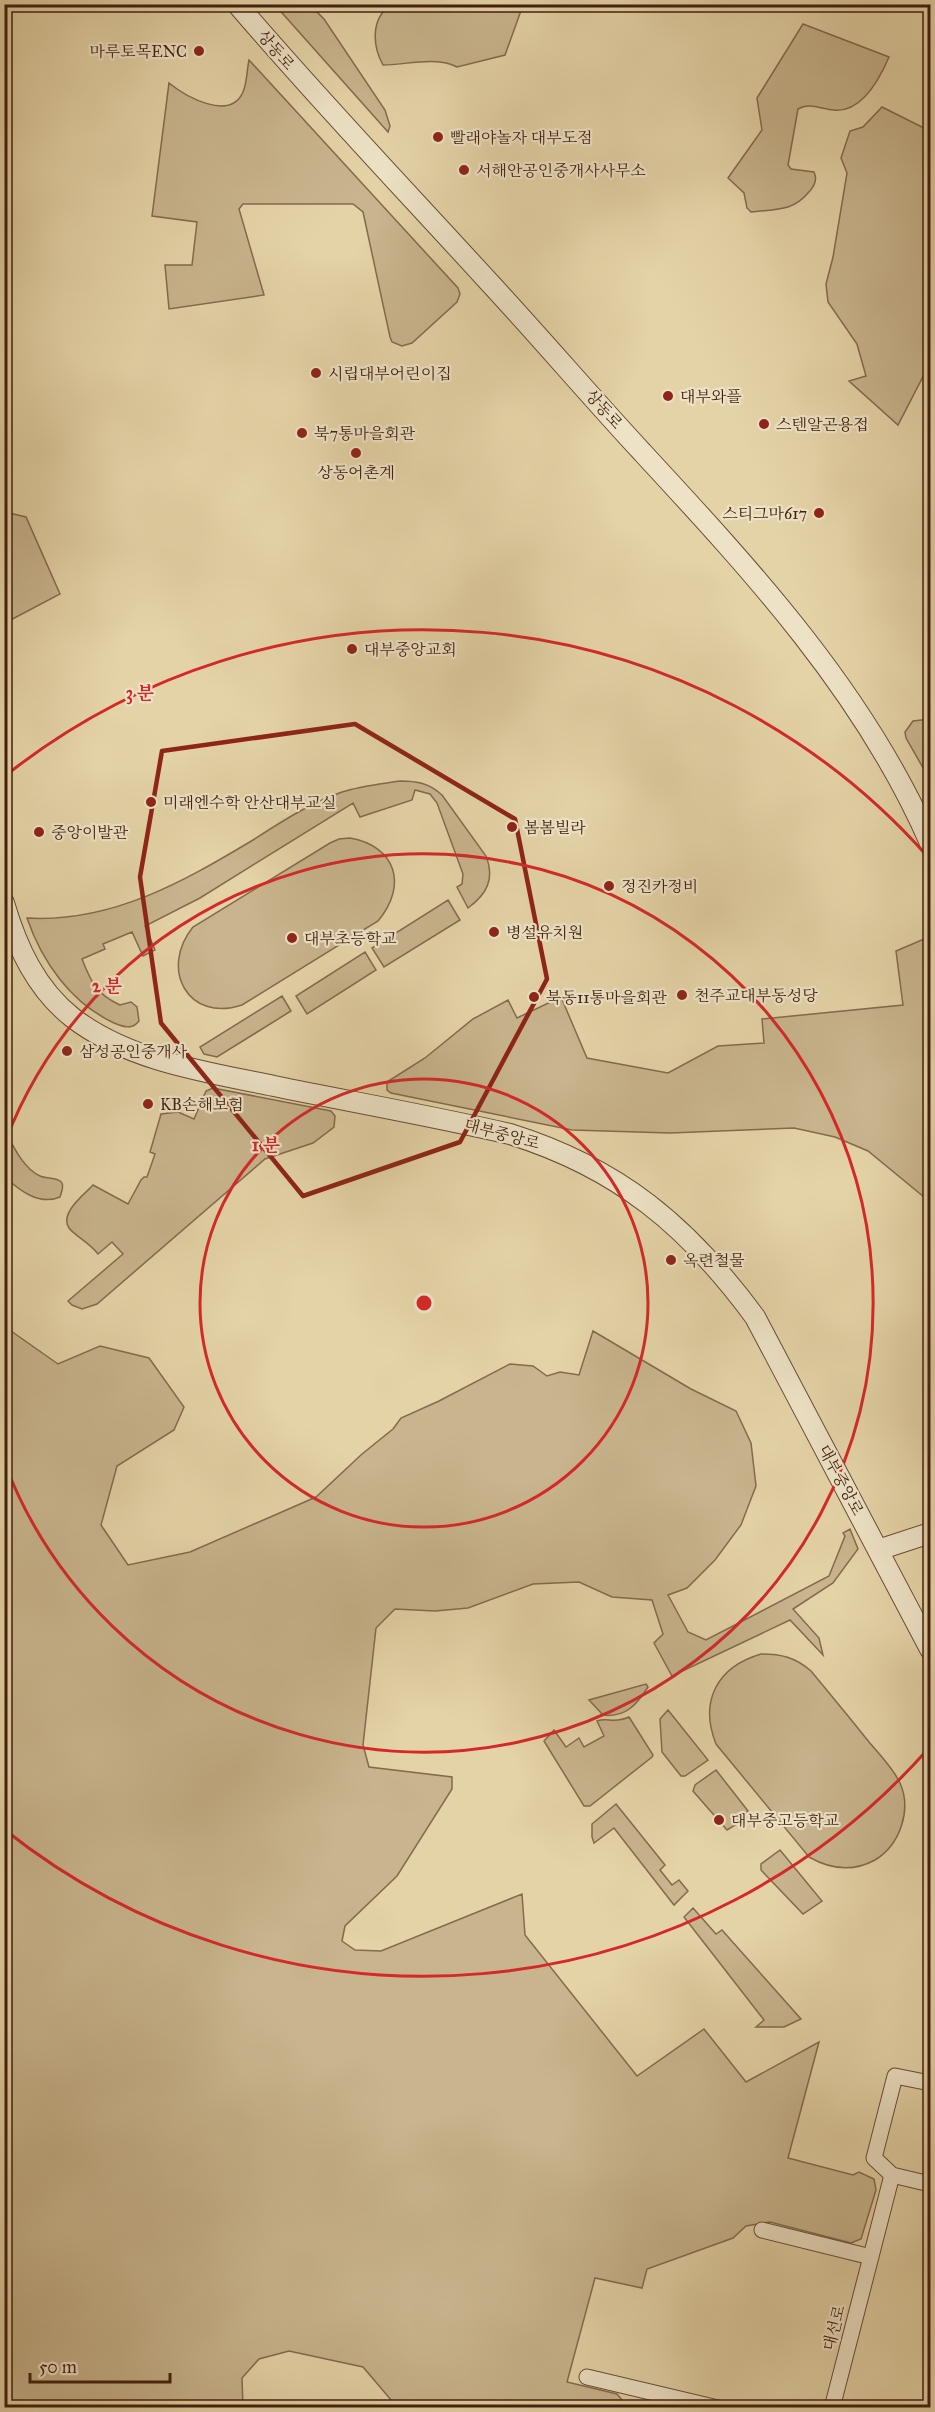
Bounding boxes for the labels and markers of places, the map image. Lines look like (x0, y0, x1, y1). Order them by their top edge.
place label: 마루토목ENC (89, 42, 187, 61)
marker: 마루토목ENC (192, 44, 206, 58)
place label: 빨래야놀자 대부도점 (450, 128, 593, 147)
marker: 빨래야놀자 대부도점 (431, 130, 445, 144)
place label: 서해안공인중개사사무소 (476, 161, 646, 180)
marker: 서해안공인중개사사무소 (457, 163, 471, 177)
place label: 시립대부어린이집 (328, 364, 452, 383)
marker: 시립대부어린이집 (309, 366, 323, 380)
place label: 대부와플 (680, 387, 742, 406)
marker: 대부와플 (661, 389, 675, 403)
place label: 스텐알곤용접 (776, 415, 869, 434)
marker: 스텐알곤용접 (757, 417, 771, 431)
place label: 북7통마을회관 (314, 424, 416, 443)
marker: 북7통마을회관 (295, 426, 309, 440)
marker: 상동어촌계 (349, 446, 363, 460)
place label: 상동어촌계 (317, 463, 395, 482)
place label: 스티그마617 (722, 504, 807, 523)
marker: 스티그마617 (812, 506, 826, 520)
place label: 대부중앙교회 (364, 640, 457, 659)
marker: 대부중앙교회 (345, 642, 359, 656)
place label: 미래엔수학 안산대부교실 (163, 793, 336, 812)
marker: 미래엔수학 안산대부교실 (144, 795, 158, 809)
place label: 봄봄빌라 (524, 818, 586, 837)
marker: 봄봄빌라 (505, 820, 519, 834)
place label: 중앙이발관 (51, 823, 129, 842)
marker: 중앙이발관 (32, 825, 46, 839)
place label: 정진카정비 (621, 877, 698, 896)
marker: 정진카정비 (602, 879, 616, 893)
place label: 병설유치원 (506, 923, 583, 942)
marker: 병설유치원 (487, 925, 501, 939)
place label: 대부초등학교 (304, 929, 397, 948)
marker: 대부초등학교 (285, 931, 299, 945)
place label: 천주교대부동성당 (694, 986, 818, 1005)
place label: 북동11통마을회관 (546, 988, 667, 1007)
marker: 천주교대부동성당 (675, 988, 689, 1002)
marker: 북동11통마을회관 (527, 990, 541, 1004)
place label: 삼성공인중개사 (79, 1042, 188, 1061)
marker: 삼성공인중개사 (60, 1044, 74, 1058)
place label: KB손해보험 (160, 1095, 244, 1114)
marker: KB손해보험 (141, 1097, 155, 1111)
place label: 옥련철물 (683, 1251, 745, 1270)
marker: 옥련철물 (664, 1253, 678, 1267)
centre of rings (414, 1293, 434, 1313)
place label: 대부중고등학교 (731, 1811, 839, 1830)
marker: 대부중고등학교 (712, 1813, 726, 1827)

